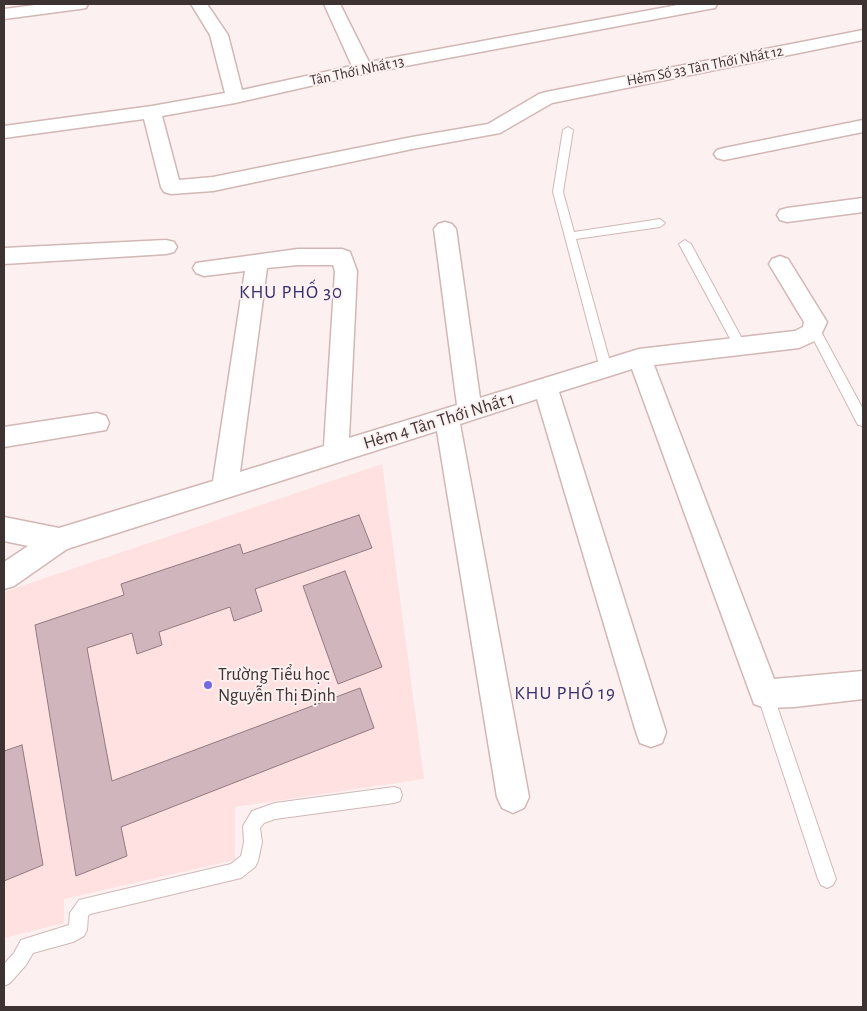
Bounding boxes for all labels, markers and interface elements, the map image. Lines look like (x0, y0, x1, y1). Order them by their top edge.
street label: Hẻm Số 33 Tân Thới Nhất 12 (625, 42, 785, 90)
street label: Tân Thới Nhất 13 (308, 52, 406, 90)
district label: KHU PHỐ 30 (238, 281, 344, 303)
street label: Hẻm 4 Tân Thới Nhất 1 (361, 388, 517, 454)
place label: Trường Tiểu học Nguyễn Thị Định (218, 664, 336, 706)
marker: Trường Tiểu học Nguyễn Thị Định (202, 679, 214, 691)
district label: KHU PHỐ 19 (513, 682, 617, 704)

